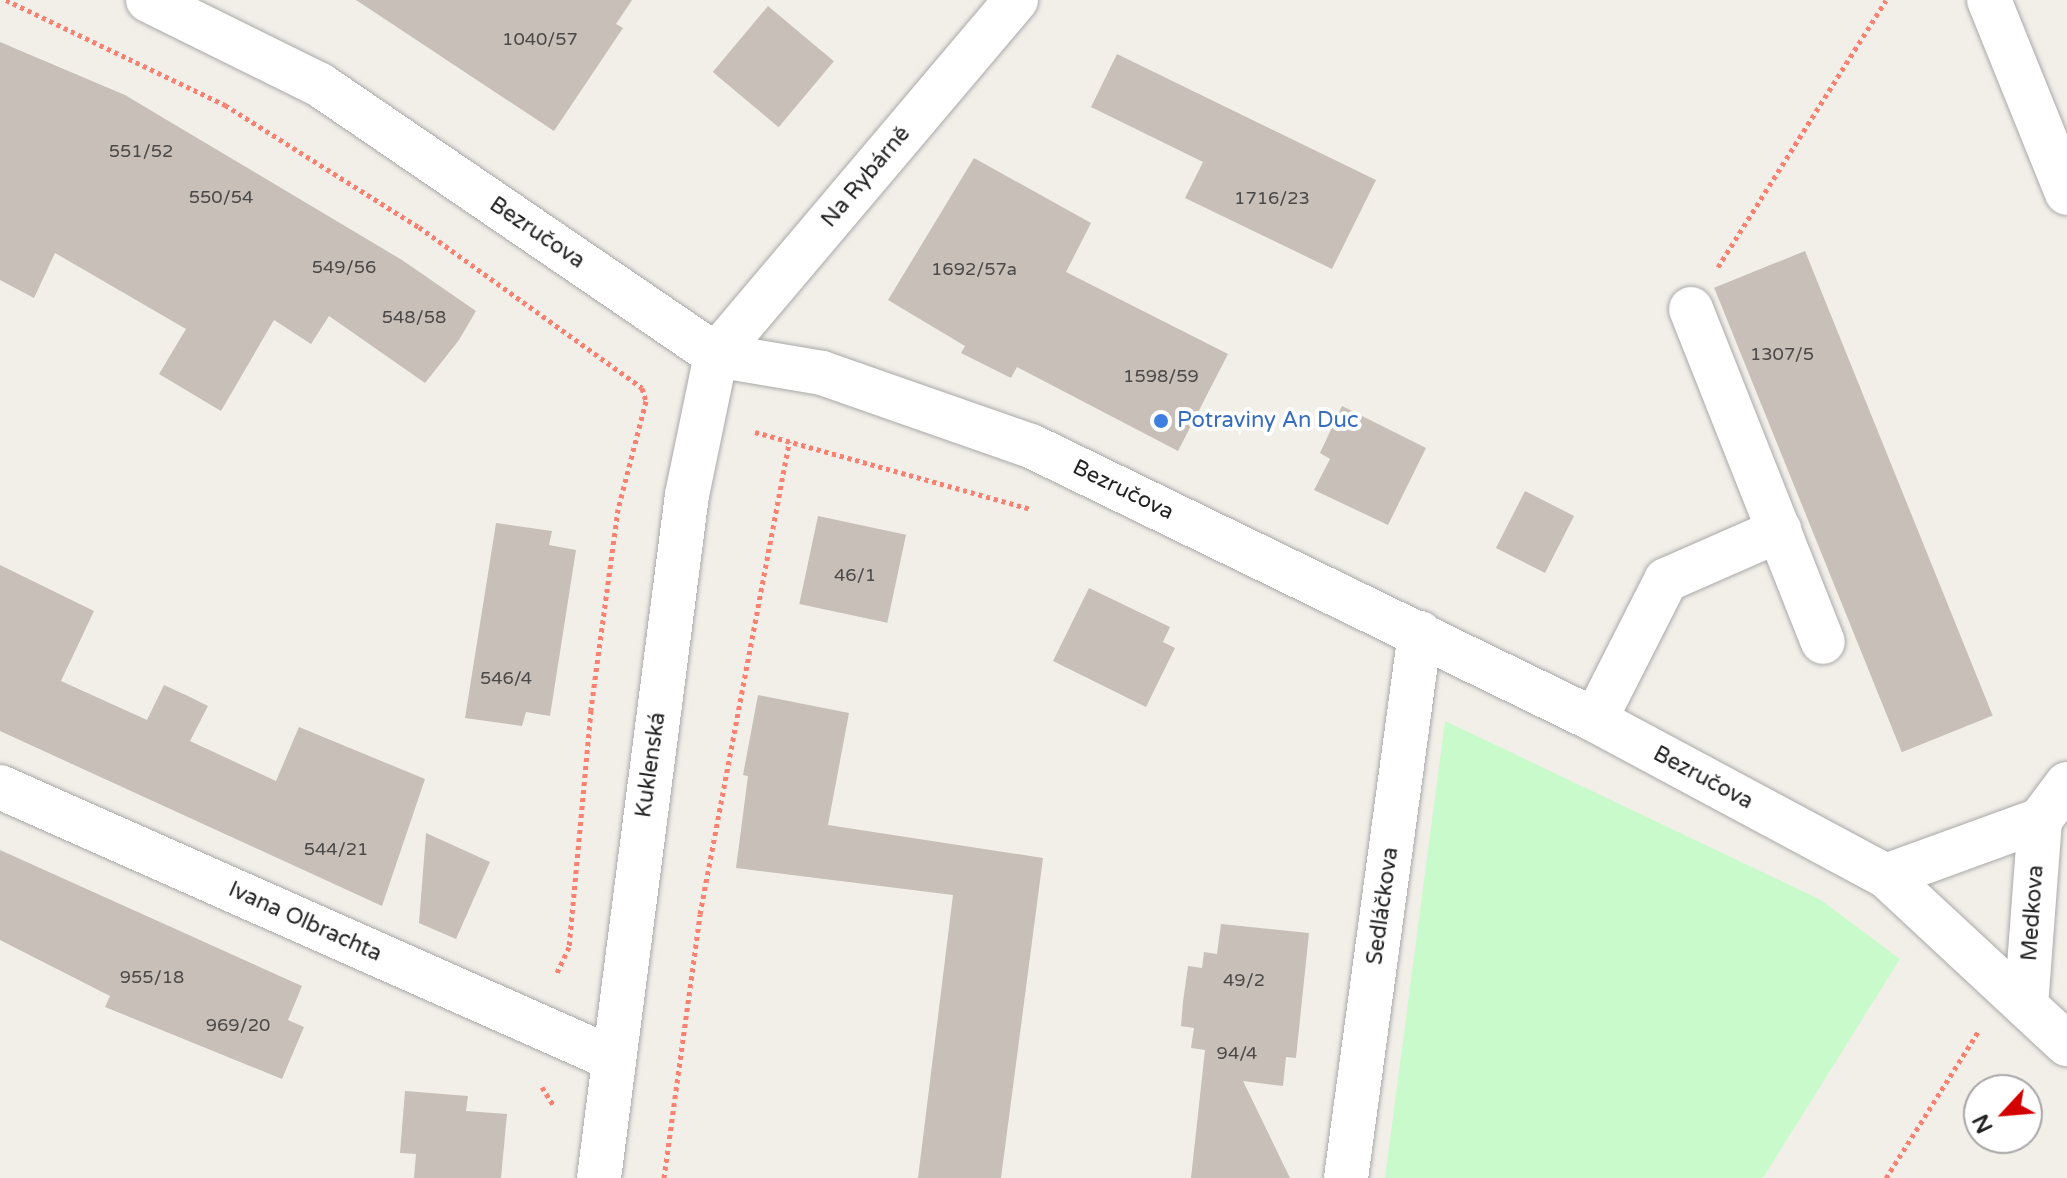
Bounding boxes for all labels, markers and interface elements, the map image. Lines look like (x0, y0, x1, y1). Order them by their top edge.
house number: 1040/57 (502, 28, 578, 50)
street label: Na Rybárně (816, 121, 916, 233)
house number: 551/52 (109, 140, 173, 162)
house number: 550/54 (189, 186, 253, 208)
house number: 1716/23 (1234, 187, 1310, 209)
street label: Bezručova (484, 192, 590, 274)
house number: 549/56 (312, 256, 376, 278)
house number: 1692/57a (931, 258, 1017, 280)
house number: 548/58 (382, 306, 446, 328)
house number: 1307/5 (1750, 343, 1814, 365)
house number: 1598/59 (1123, 365, 1199, 387)
place label: Potraviny An Duc (1177, 408, 1358, 434)
marker: Potraviny An Duc (1152, 412, 1170, 430)
street label: Bezručova (1068, 454, 1178, 526)
house number: 46/1 (834, 564, 876, 586)
house number: 546/4 (480, 667, 532, 689)
street label: Kuklenská (631, 711, 671, 819)
street label: Bezručova (1649, 741, 1757, 815)
house number: 544/21 (304, 838, 368, 860)
street label: Sedláčkova (1362, 846, 1404, 966)
street label: Medkova (2016, 864, 2050, 962)
street label: Ivana Olbrachta (224, 876, 386, 968)
house number: 955/18 (120, 966, 184, 988)
house number: 49/2 (1223, 969, 1265, 991)
house number: 969/20 (206, 1014, 270, 1036)
house number: 94/4 (1217, 1042, 1257, 1064)
north arrow (1963, 1074, 2043, 1154)
text: N (1968, 1110, 1999, 1137)

